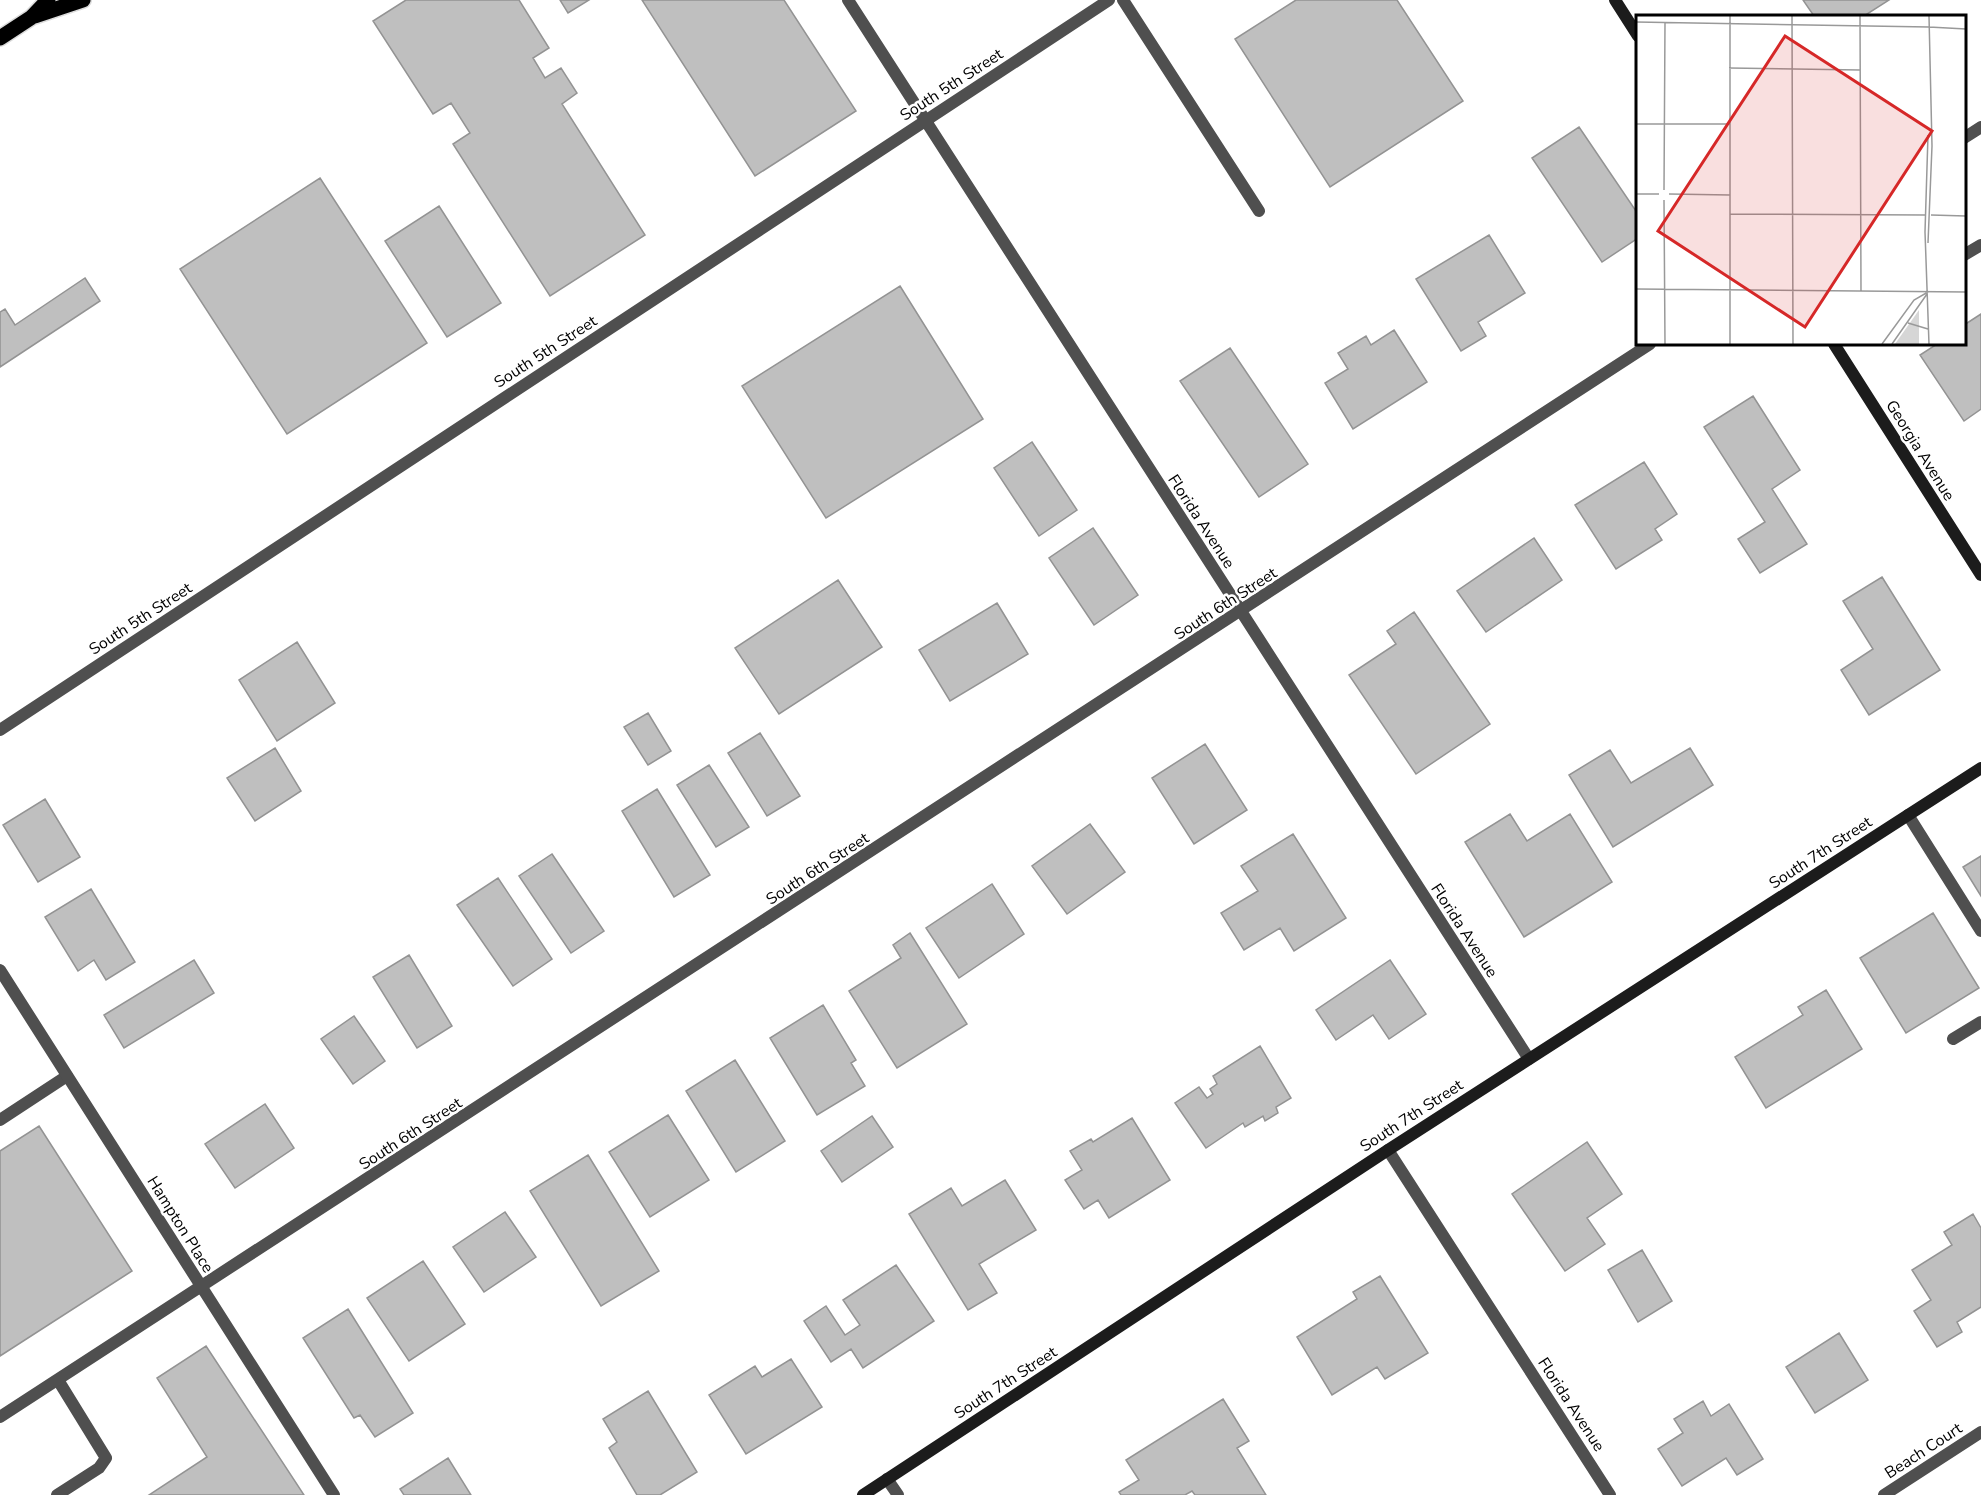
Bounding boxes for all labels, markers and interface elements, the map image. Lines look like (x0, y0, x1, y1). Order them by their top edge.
inset map (1636, 15, 1966, 345)
street label: South 5th Street (896, 43, 1008, 126)
street label: South 5th Street (490, 310, 602, 393)
street label: Georgia Avenue (1880, 396, 1960, 505)
street label: Florida Avenue (1162, 470, 1240, 573)
street label: South 6th Street (1170, 562, 1282, 645)
street label: South 5th Street (85, 577, 197, 660)
street label: South 7th Street (1765, 811, 1877, 894)
street label: South 6th Street (762, 827, 874, 910)
street label: Florida Avenue (1425, 879, 1503, 982)
street label: South 7th Street (1356, 1074, 1468, 1157)
street label: South 6th Street (355, 1092, 467, 1175)
street label: Hampton Place (142, 1172, 219, 1277)
street label: South 7th Street (950, 1341, 1062, 1424)
street label: Florida Avenue (1532, 1353, 1610, 1456)
street label: Beach Court (1881, 1417, 1967, 1484)

